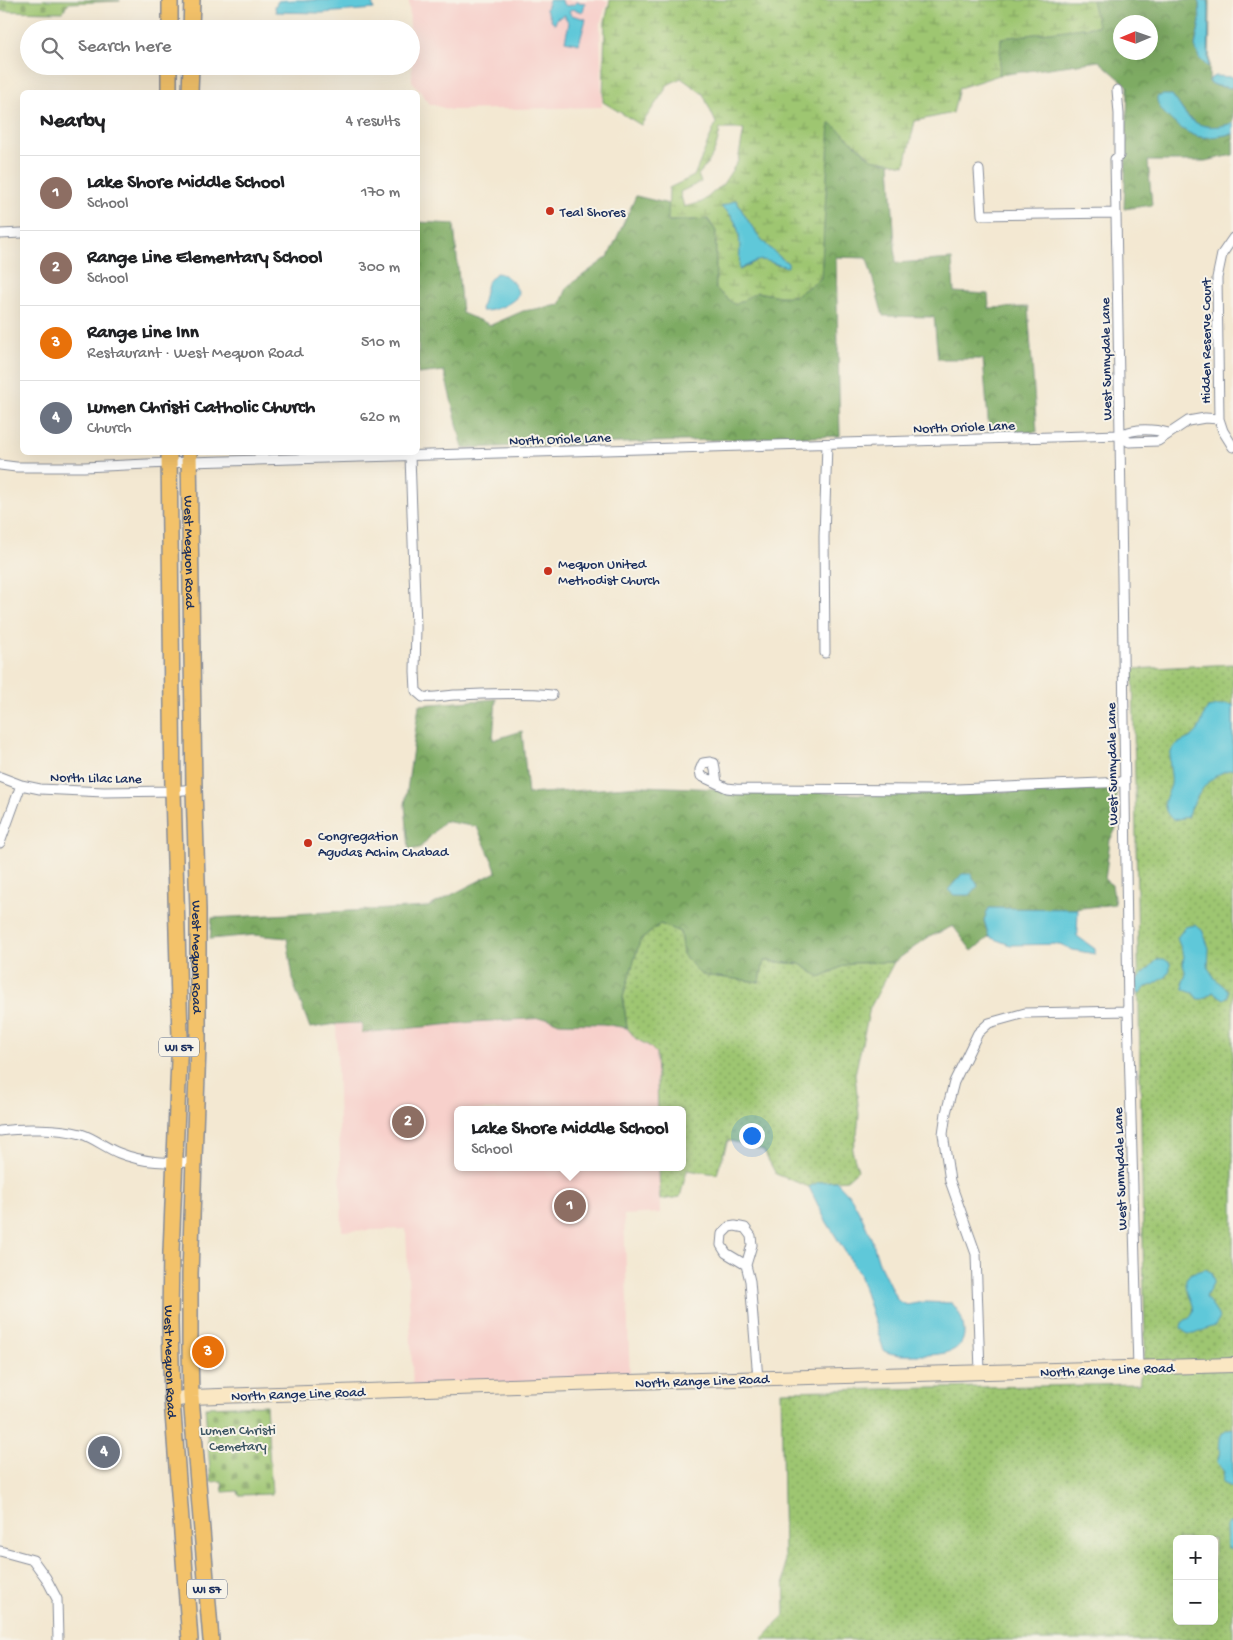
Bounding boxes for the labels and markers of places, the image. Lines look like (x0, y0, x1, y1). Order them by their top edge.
marker: Teal Shores (544, 205, 556, 217)
place label: Teal Shores (559, 205, 626, 222)
place label: Mequon United Methodist Church (558, 557, 660, 590)
marker: Mequon United Methodist Church (542, 565, 554, 577)
place label: Congregation Agudas Achim Chabad (318, 829, 450, 862)
marker: Congregation Agudas Achim Chabad (302, 837, 314, 849)
pin: 2 (392, 1103, 424, 1141)
pin: 1 (554, 1187, 586, 1225)
pin: 3 (192, 1333, 224, 1371)
pin: 4 (88, 1433, 120, 1471)

